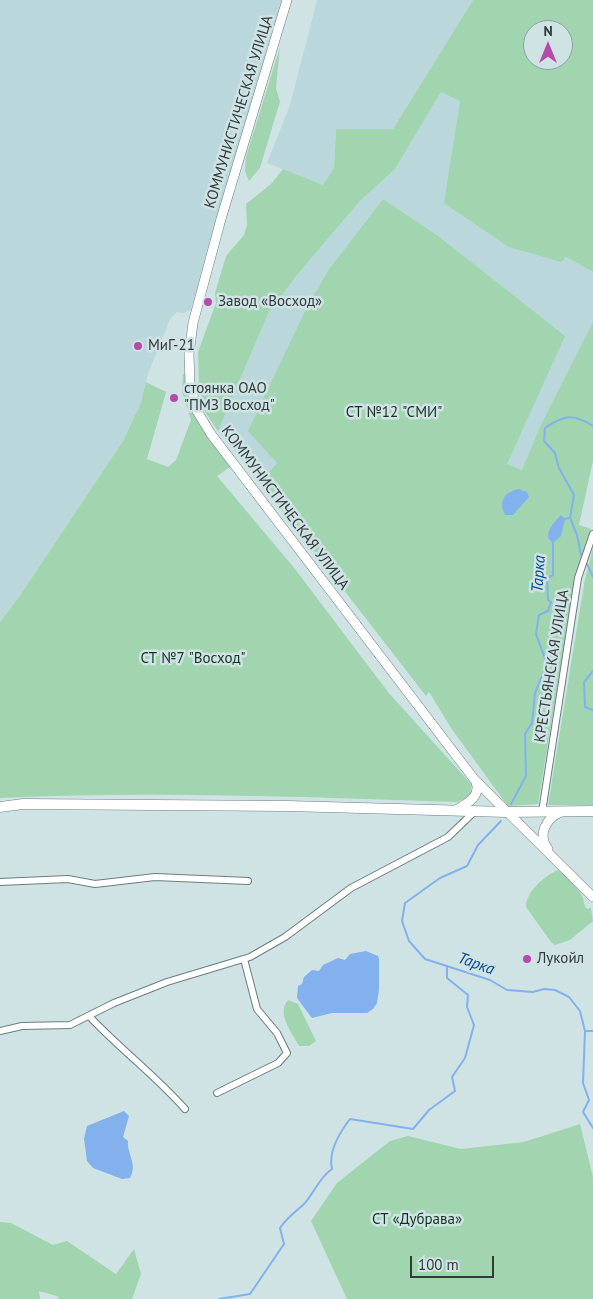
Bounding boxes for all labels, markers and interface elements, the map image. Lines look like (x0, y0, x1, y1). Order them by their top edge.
street label: КОММУНИСТИЧЕСКАЯ УЛИЦА (201, 13, 277, 211)
north arrow (523, 20, 573, 70)
text: N (543, 22, 553, 40)
place label: Завод «Восход» (218, 293, 322, 311)
marker: Завод «Восход» (202, 296, 214, 308)
place label: МиГ-21 (148, 337, 195, 355)
marker: МиГ-21 (132, 340, 144, 352)
place label: стоянка ОАО "ПМЗ Восход" (184, 380, 275, 415)
marker: стоянка ОАО "ПМЗ Восход" (168, 392, 180, 404)
park label: СТ №12 "СМИ" (346, 404, 442, 422)
street label: КОММУНИСТИЧЕСКАЯ УЛИЦА (217, 422, 353, 594)
water label: Тарка (528, 555, 550, 593)
street label: КРЕСТЬЯНСКАЯ УЛИЦА (531, 588, 573, 744)
park label: СТ №7 "Восход" (140, 650, 246, 668)
water label: Тарка (455, 949, 497, 979)
place label: Лукойл (537, 950, 584, 968)
marker: Лукойл (521, 953, 533, 965)
park label: СТ «Дубрава» (372, 1211, 462, 1229)
scale bar (413, 1246, 497, 1278)
text: 100 m (418, 1255, 459, 1274)

